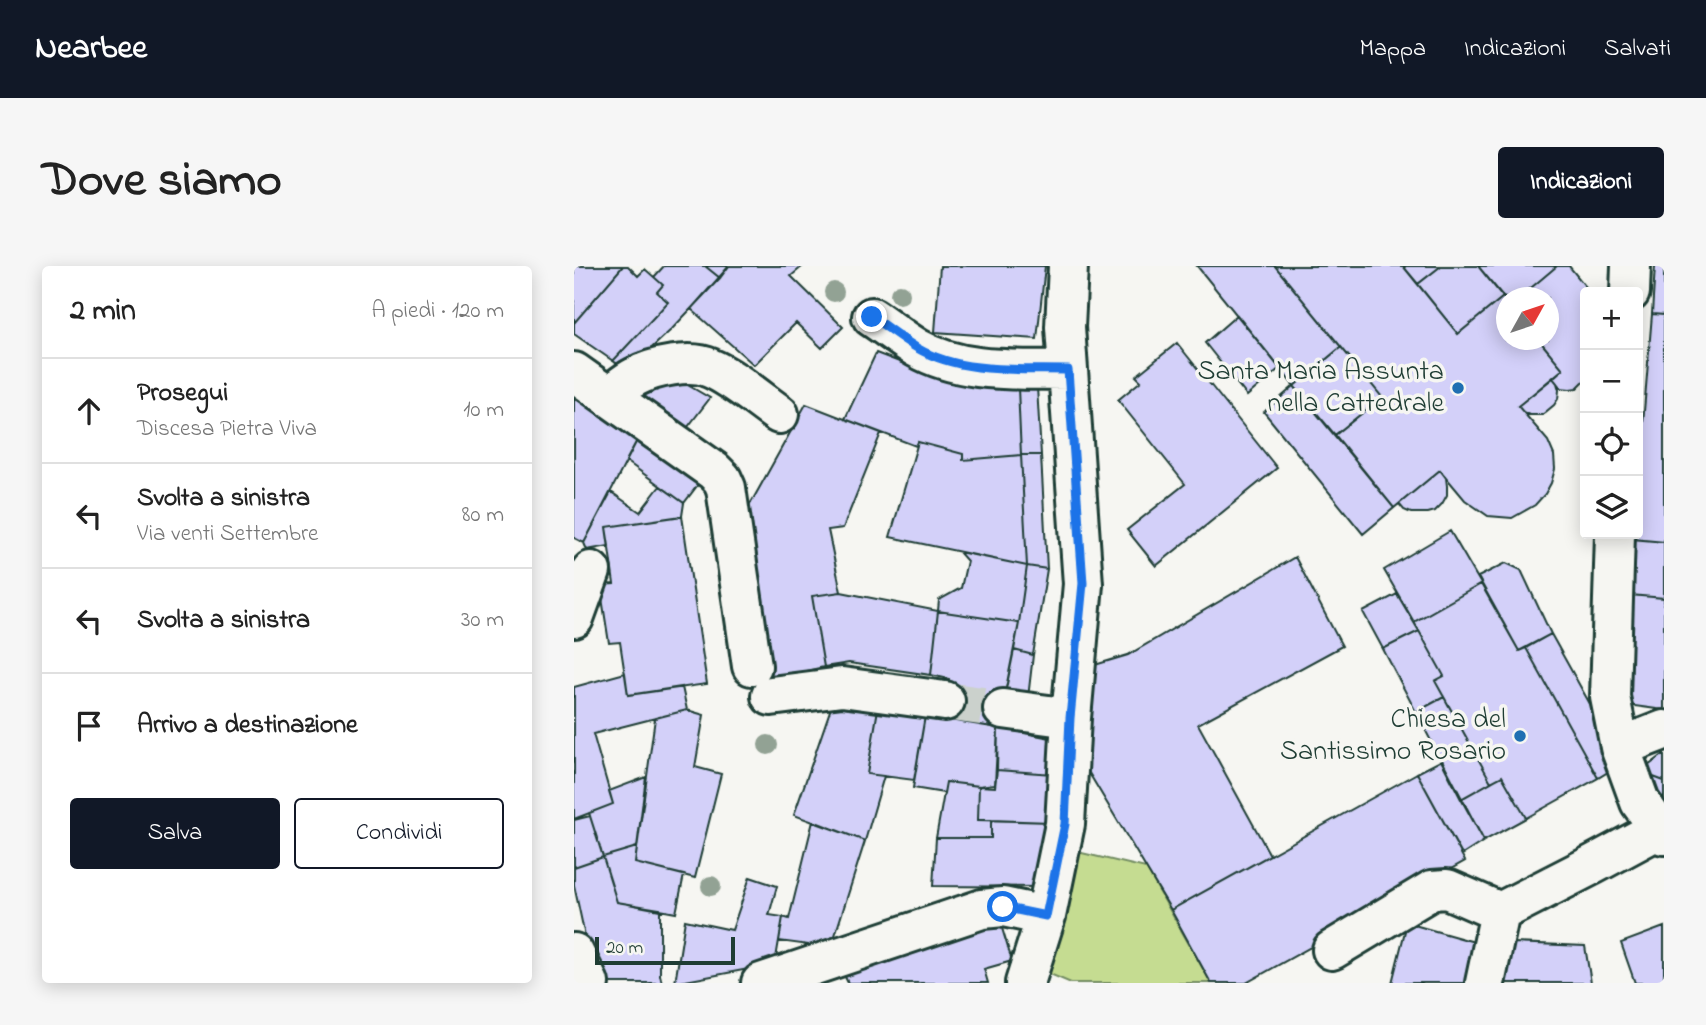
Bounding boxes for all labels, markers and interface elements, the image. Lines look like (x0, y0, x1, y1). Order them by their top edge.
text: Nearbee (35, 25, 147, 73)
text: Mappa (1359, 32, 1426, 67)
text: Indicazioni (1464, 32, 1566, 67)
text: Salvati (1604, 32, 1671, 67)
text: Dove siamo (42, 146, 282, 218)
button: Indicazioni (1498, 147, 1664, 218)
north arrow (1496, 287, 1559, 350)
map controls (1580, 287, 1643, 539)
button: + (1580, 287, 1643, 350)
text: 2 min (70, 290, 136, 334)
text: A piedi · 120 m (371, 295, 504, 328)
route end (856, 301, 887, 332)
button: − (1580, 350, 1643, 413)
place label: Santa Maria Assunta nella Cattedrale (1198, 352, 1444, 425)
text: Prosegui (137, 375, 228, 413)
marker: Santa Maria Assunta nella Cattedrale (1450, 380, 1466, 396)
icon: ahead (70, 392, 108, 430)
text: 10 m (463, 394, 504, 427)
text: Discesa Pietra Viva (137, 413, 317, 446)
button: locate (1580, 413, 1643, 476)
button: layers (1580, 476, 1643, 539)
text: Svolta a sinistra (137, 480, 310, 518)
icon: left (70, 497, 108, 535)
text: 80 m (462, 499, 504, 532)
text: Via venti Settembre (137, 518, 318, 551)
icon: left (70, 602, 108, 640)
text: Svolta a sinistra (137, 602, 310, 640)
text: 30 m (461, 604, 504, 637)
place label: Chiesa del Santissimo Rosario (1280, 700, 1506, 773)
icon: arrive (70, 707, 108, 745)
text: Arrivo a destinazione (137, 707, 358, 745)
marker: Chiesa del Santissimo Rosario (1512, 728, 1528, 744)
button: Salva (70, 798, 280, 869)
button: Condividi (294, 798, 504, 869)
route start (987, 891, 1018, 922)
scale bar (595, 934, 735, 966)
text: 20 m (606, 935, 643, 962)

